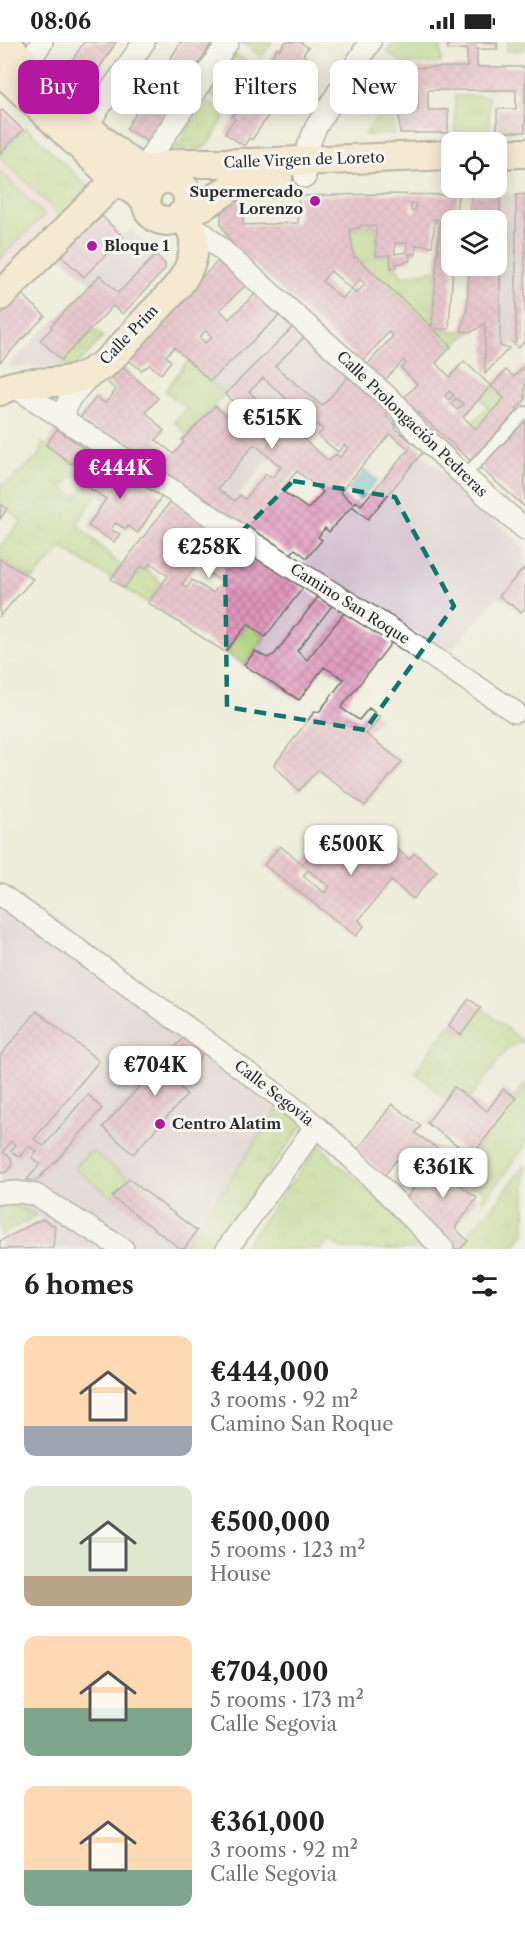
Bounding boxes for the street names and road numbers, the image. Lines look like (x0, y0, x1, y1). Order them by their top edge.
street label: Calle Virgen de Loreto (223, 147, 385, 172)
street label: Calle Prim (96, 301, 162, 368)
street label: Calle Prolongación Pedreras (333, 347, 492, 501)
street label: Camino San Roque (287, 559, 414, 648)
street label: Calle Segovia (231, 1056, 318, 1130)

